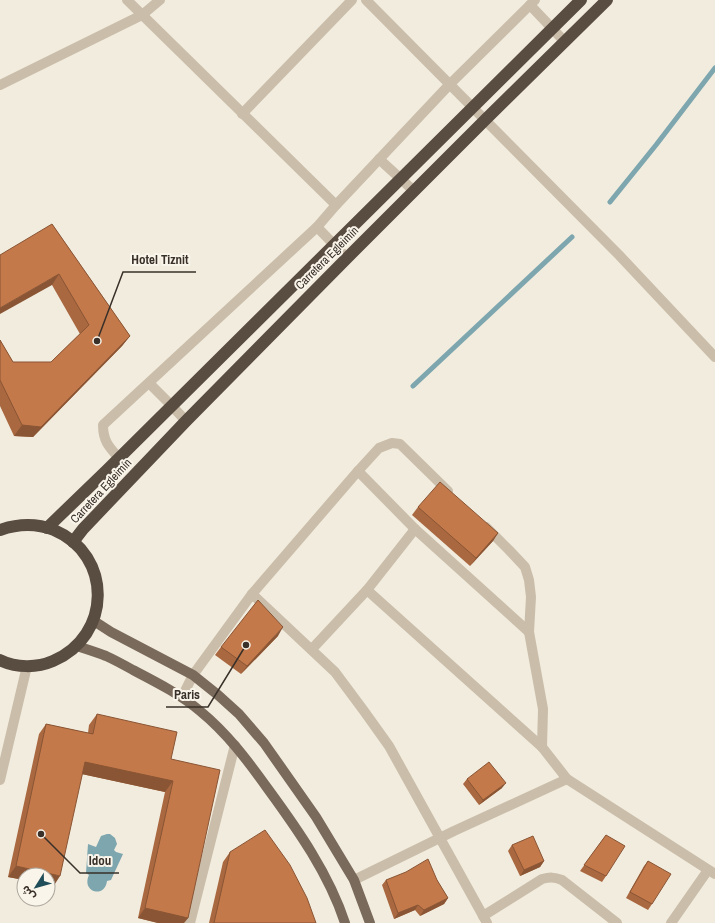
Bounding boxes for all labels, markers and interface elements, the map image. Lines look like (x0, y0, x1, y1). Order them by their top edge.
street label: Carretera Egleimín (292, 223, 362, 293)
callout: Hotel Tiznit (123, 247, 196, 272)
text: Hotel Tiznit (131, 251, 189, 268)
street label: Carretera Egleimín (67, 455, 135, 527)
callout: Paris (166, 682, 208, 707)
text: Paris (174, 686, 200, 703)
callout: Idou (80, 848, 119, 873)
text: Idou (89, 852, 111, 869)
north arrow (16, 867, 56, 907)
text: ش (18, 883, 38, 903)

